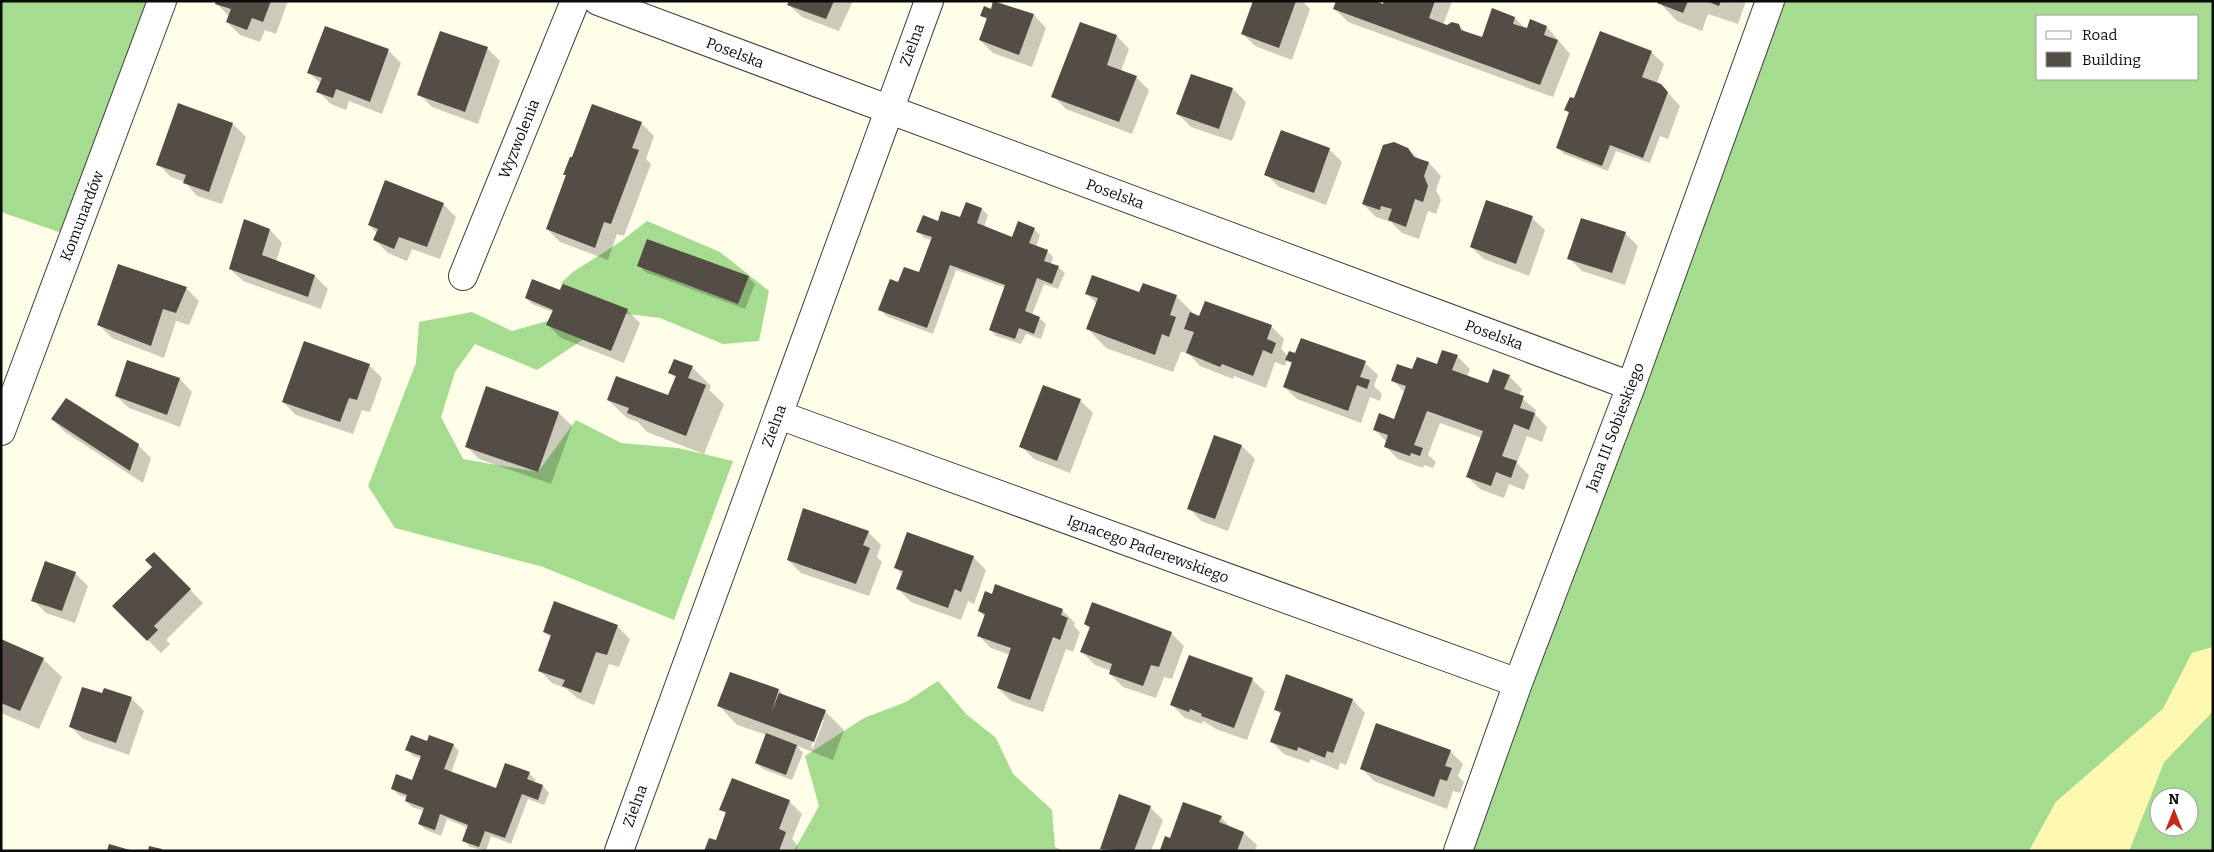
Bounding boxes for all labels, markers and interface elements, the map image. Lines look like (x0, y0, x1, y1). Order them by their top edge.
legend (2036, 15, 2199, 80)
street label: Zielna (896, 21, 928, 69)
text: Road (2082, 26, 2117, 44)
street label: Poselska (704, 34, 766, 72)
text: Building (2082, 51, 2141, 69)
street label: Wyzwolenia (495, 97, 543, 181)
street label: Komunardów (56, 167, 108, 264)
street label: Poselska (1084, 175, 1146, 213)
street label: Poselska (1463, 316, 1525, 354)
street label: Jana III Sobieskiego (1582, 360, 1648, 495)
street label: Zielna (758, 402, 790, 450)
street label: Ignacego Paderewskiego (1065, 511, 1231, 587)
street label: Zielna (619, 782, 651, 830)
north arrow (2149, 787, 2199, 837)
text: N (2169, 791, 2180, 808)

